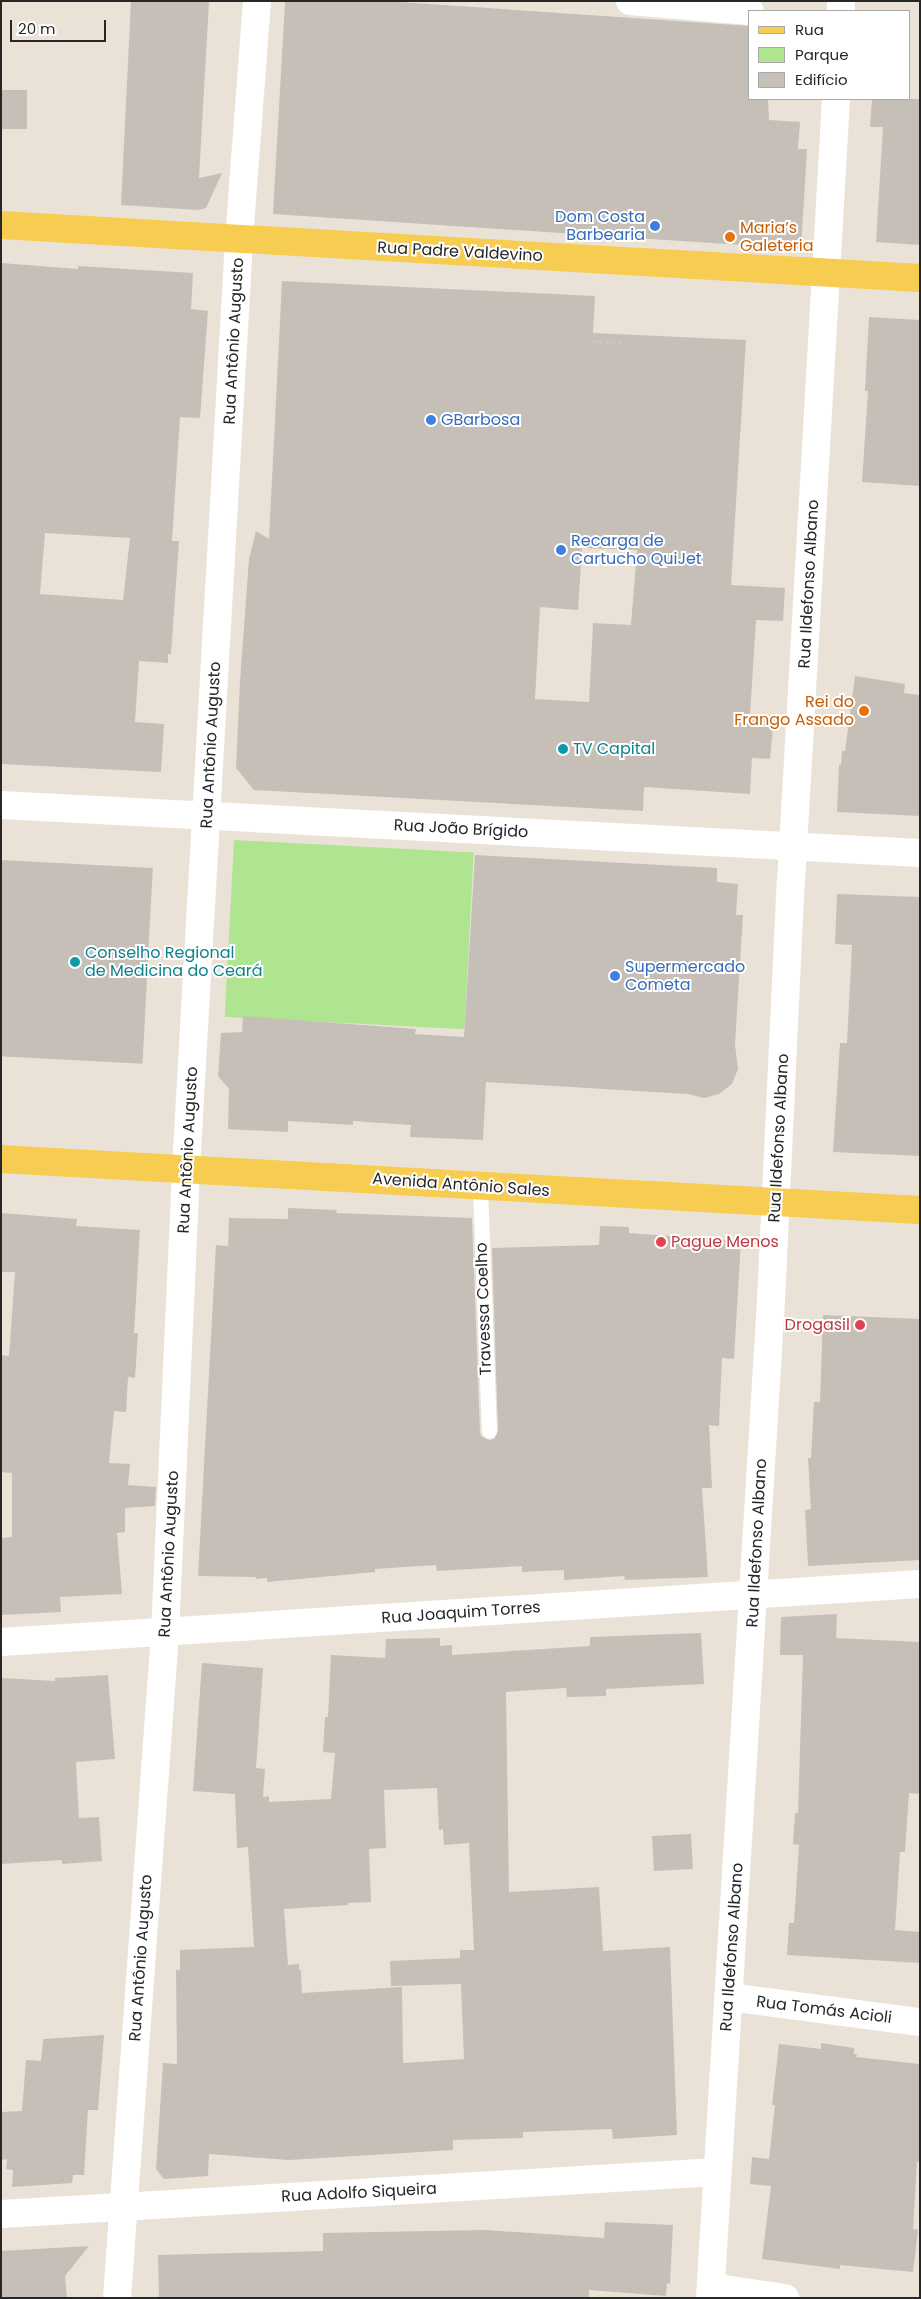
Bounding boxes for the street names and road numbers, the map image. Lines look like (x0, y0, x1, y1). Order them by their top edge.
street label: Rua Padre Valdevino (377, 238, 543, 266)
street label: Rua Antônio Augusto (220, 257, 248, 425)
street label: Rua Ildefonso Albano (795, 499, 823, 669)
street label: Rua Antônio Augusto (197, 661, 225, 829)
street label: Rua João Brígido (393, 816, 529, 842)
street label: Rua Ildefonso Albano (765, 1053, 793, 1223)
street label: Rua Antônio Augusto (174, 1066, 202, 1234)
street label: Avenida Antônio Sales (372, 1169, 550, 1201)
street label: Travessa Coelho (472, 1242, 496, 1376)
street label: Rua Ildefonso Albano (743, 1458, 771, 1628)
street label: Rua Antônio Augusto (155, 1470, 183, 1638)
street label: Rua Joaquim Torres (381, 1598, 541, 1628)
street label: Rua Ildefonso Albano (717, 1862, 747, 2032)
street label: Rua Antônio Augusto (126, 1874, 156, 2042)
street label: Rua Tomás Acioli (755, 1992, 893, 2028)
street label: Rua Adolfo Siqueira (281, 2179, 437, 2207)

